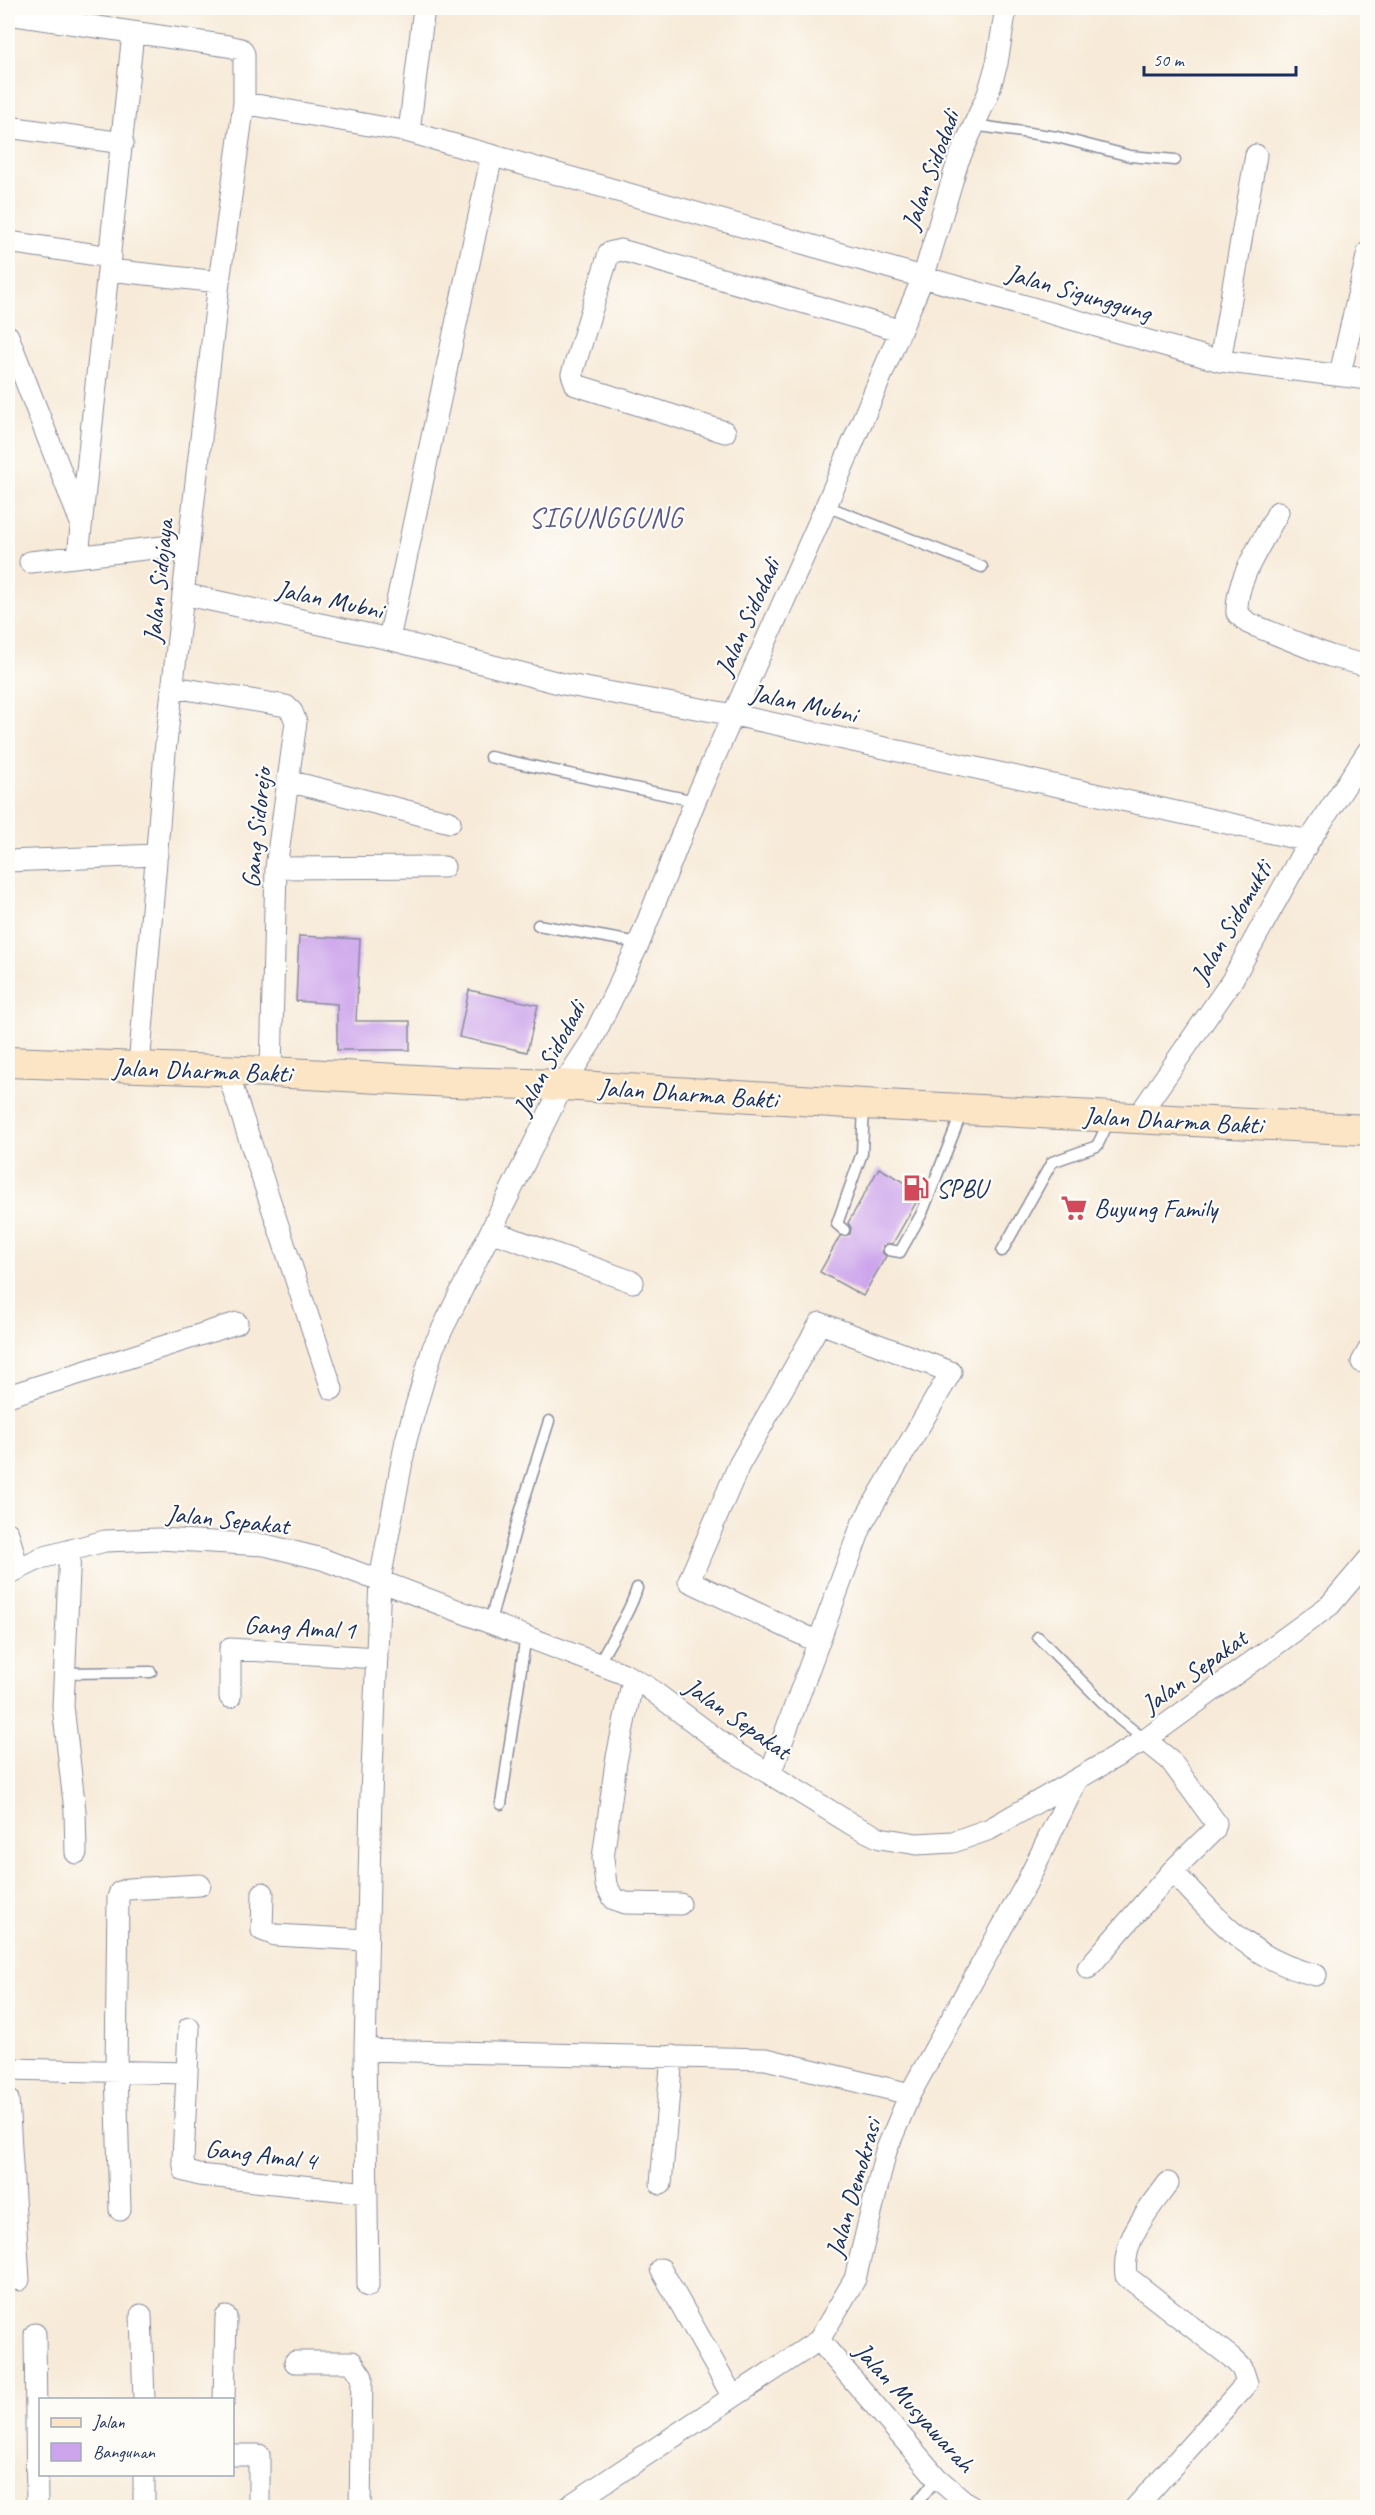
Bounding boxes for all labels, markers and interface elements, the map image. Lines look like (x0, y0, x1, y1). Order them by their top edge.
scale bar (1144, 39, 1296, 77)
text: 50 m (1153, 49, 1186, 71)
street label: Jalan Sidodadi (893, 103, 968, 236)
street label: Jalan Sigunggung (1001, 256, 1157, 329)
district label: SIGUNGGUNG (529, 500, 685, 535)
street label: Jalan Sidojaya (135, 515, 182, 646)
street label: Jalan Sidodadi (706, 551, 789, 683)
street label: Jalan Mubni (272, 572, 389, 628)
street label: Jalan Mubni (746, 676, 863, 732)
street label: Gang Sidorejo (234, 764, 279, 890)
street label: Jalan Sidomukti (1182, 852, 1281, 991)
street label: Jalan Sidodadi (505, 993, 595, 1123)
street label: Jalan Dharma Bakti (110, 1051, 295, 1090)
street label: Jalan Dharma Bakti (595, 1071, 782, 1116)
street label: Jalan Dharma Bakti (1081, 1099, 1266, 1142)
place label: SPBU (936, 1172, 991, 1205)
fuel station icon: SPBU (901, 1173, 931, 1203)
place label: Buyung Family (1094, 1192, 1219, 1225)
supermarket icon: Buyung Family (1059, 1193, 1089, 1223)
street label: Jalan Sepakat (163, 1496, 293, 1543)
street label: Gang Amal 1 (243, 1608, 358, 1647)
street label: Jalan Sepakat (1133, 1621, 1256, 1722)
street label: Jalan Sepakat (676, 1669, 799, 1768)
street label: Jalan Demokrasi (817, 2112, 890, 2263)
street label: Gang Amal 4 (204, 2131, 321, 2178)
street label: Jalan Musyawarah (846, 2333, 983, 2481)
legend (39, 2398, 234, 2476)
text: Jalan (92, 2411, 125, 2433)
text: Bangunan (93, 2441, 156, 2463)

